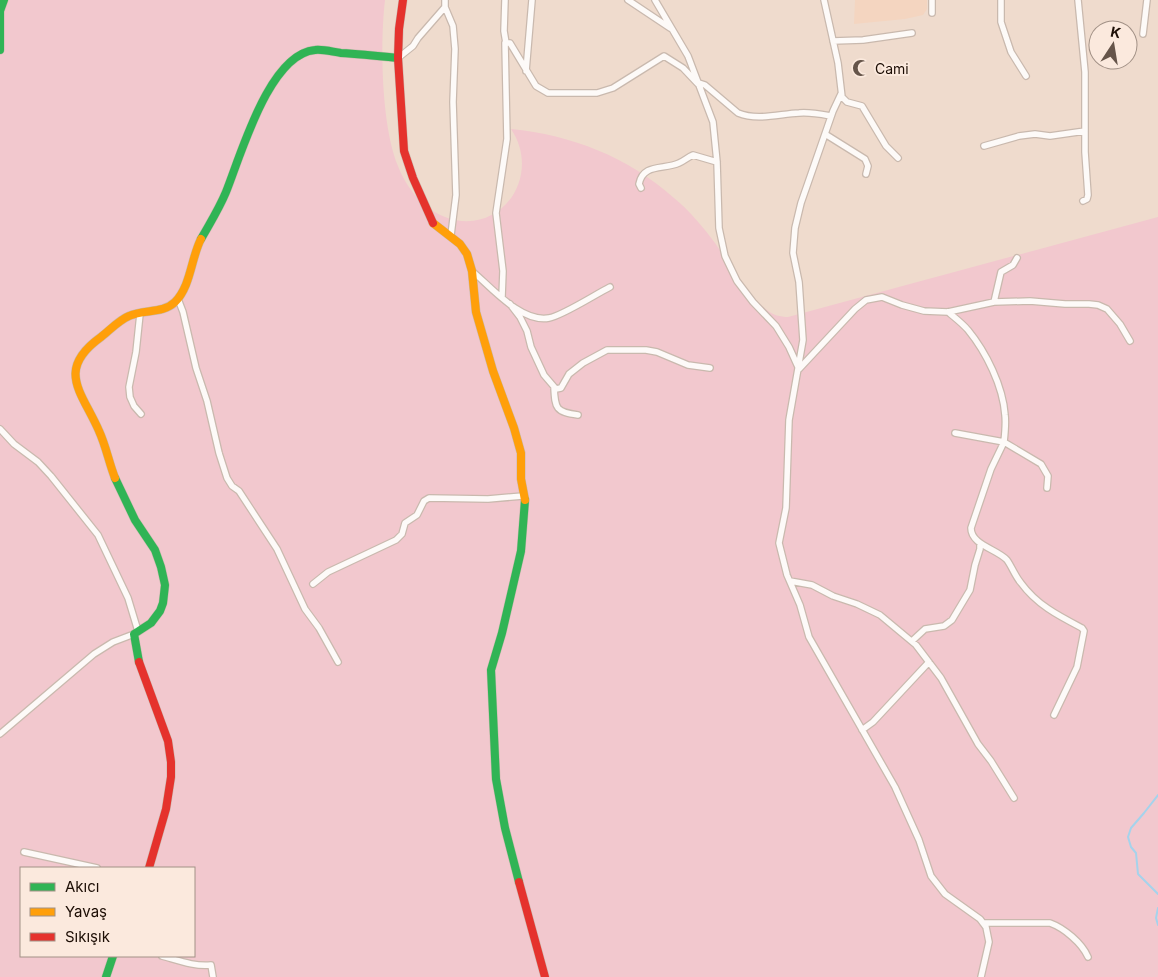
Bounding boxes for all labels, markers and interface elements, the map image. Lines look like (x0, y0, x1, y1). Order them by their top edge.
north arrow (1088, 20, 1138, 70)
text: K (1109, 22, 1123, 41)
mosque icon: Cami (851, 58, 871, 78)
place label: Cami (875, 60, 909, 77)
legend (20, 867, 195, 957)
text: Akıcı (65, 877, 99, 896)
text: Yavaş (65, 902, 107, 921)
text: Sıkışık (65, 927, 111, 946)

